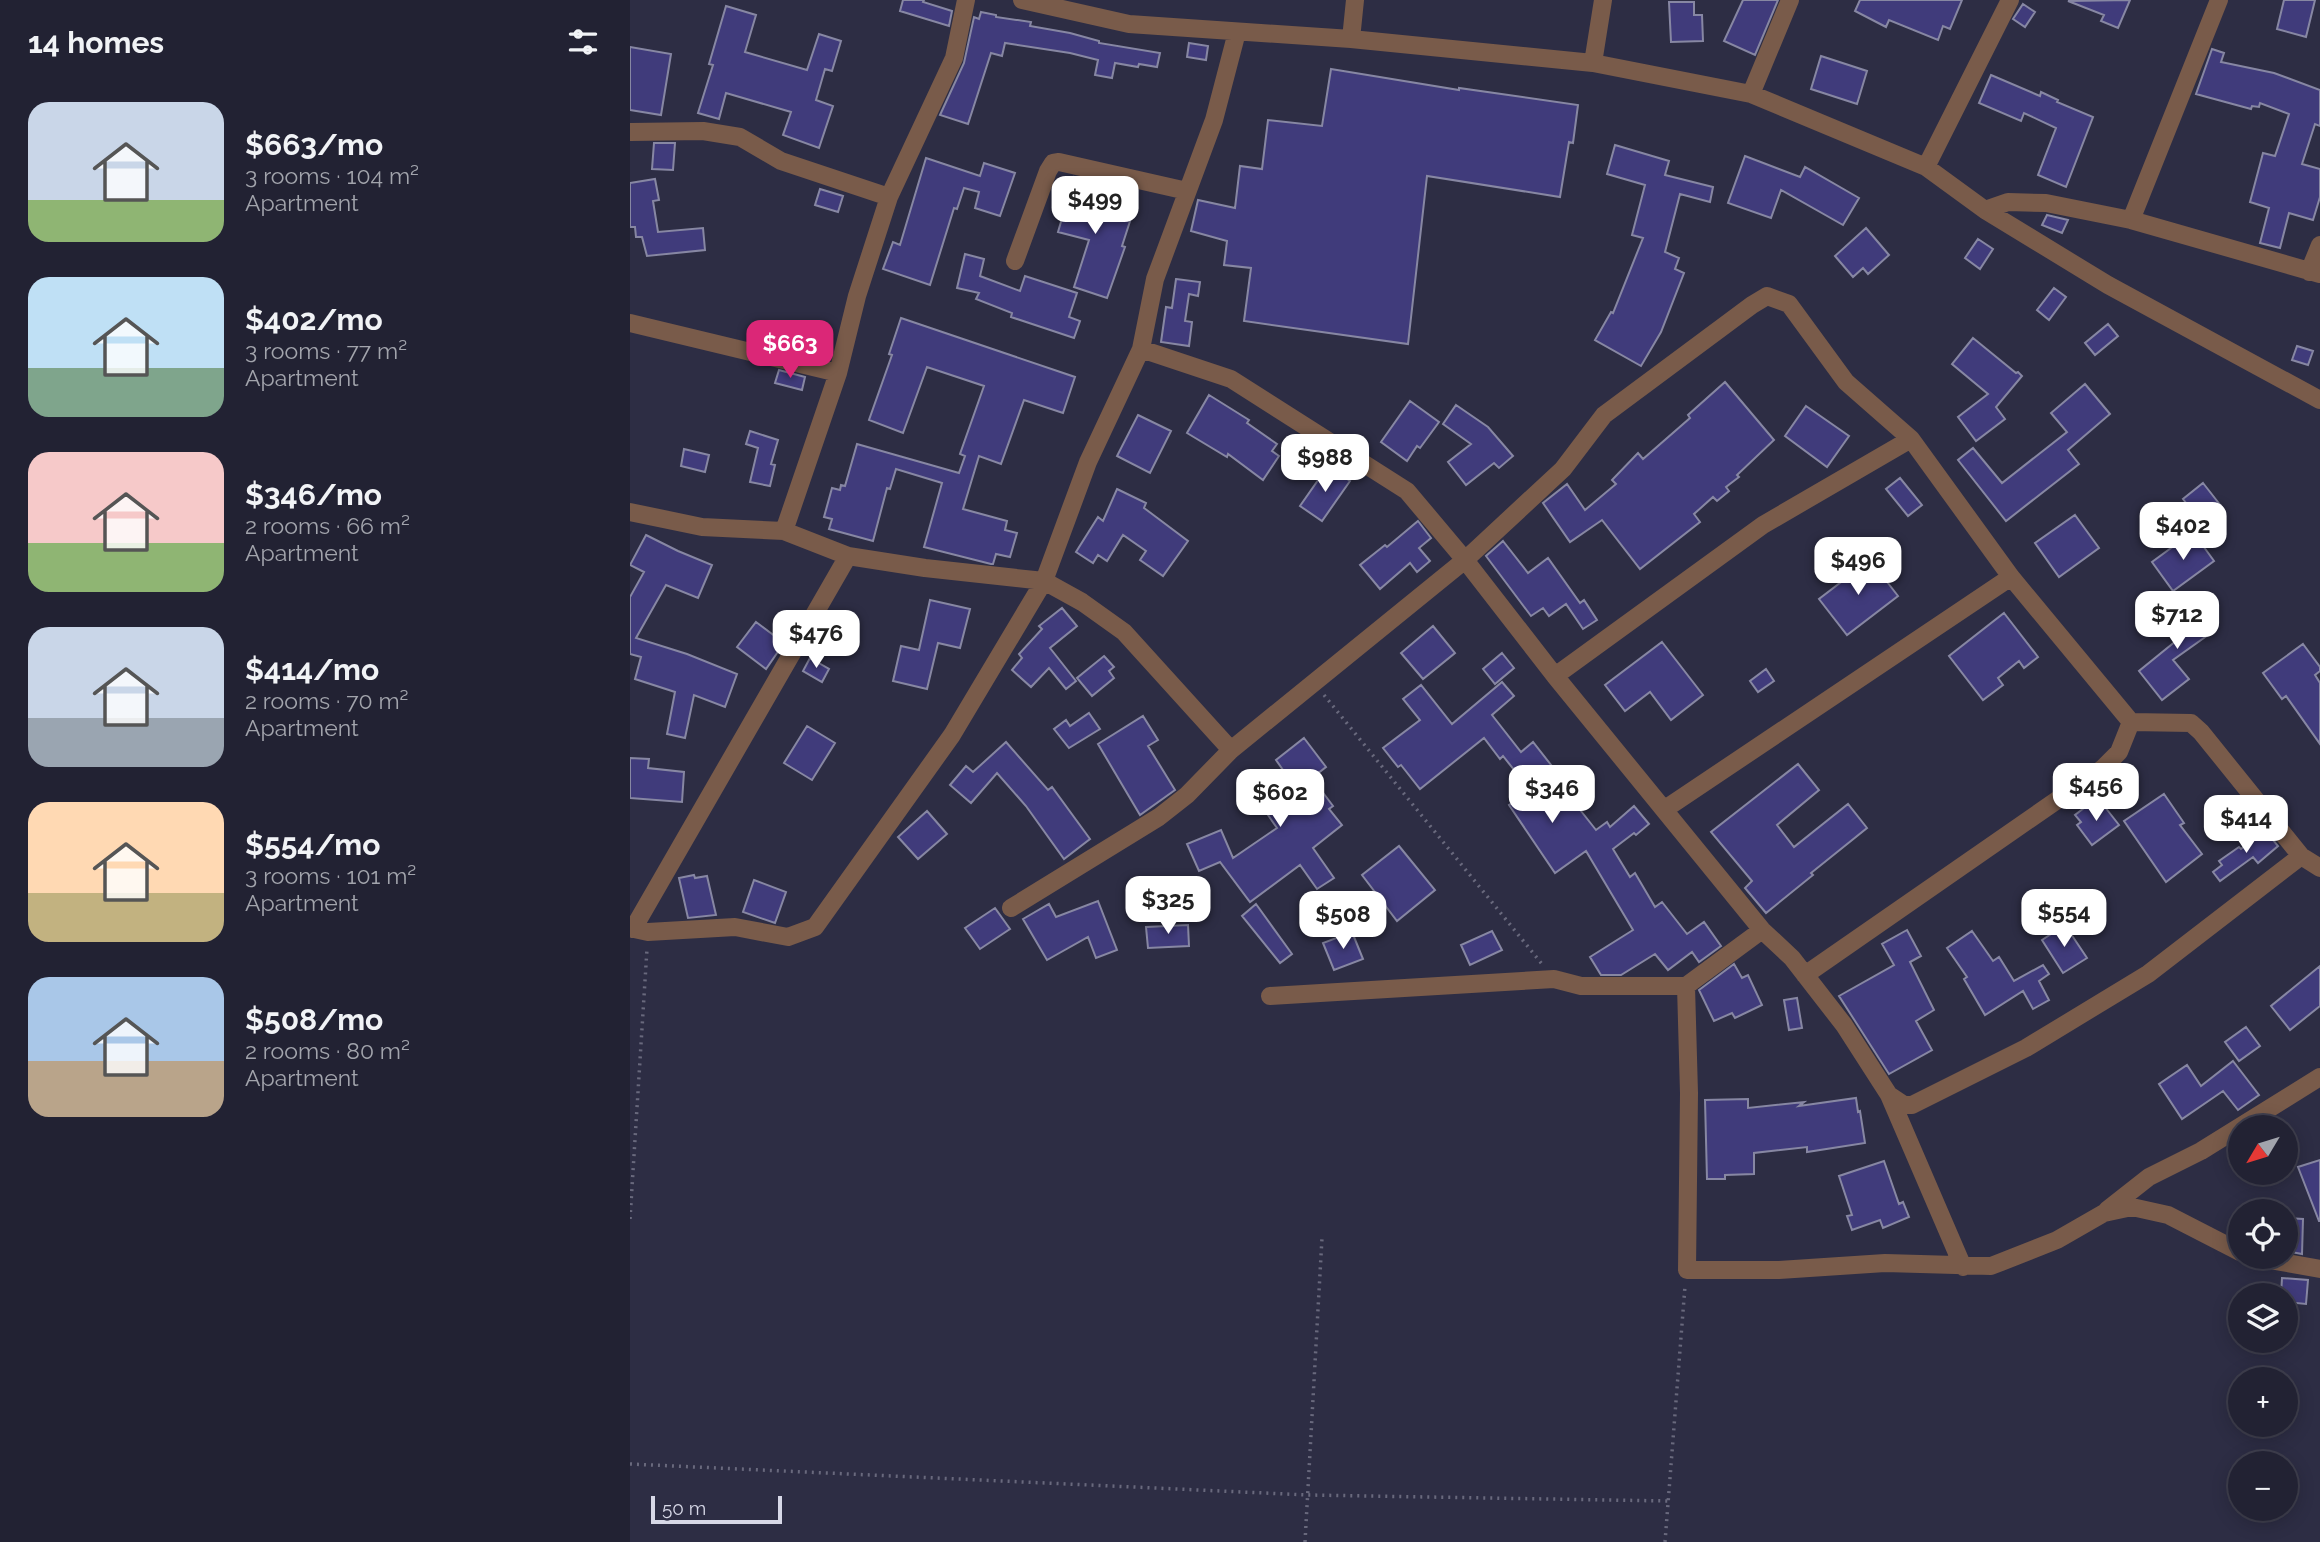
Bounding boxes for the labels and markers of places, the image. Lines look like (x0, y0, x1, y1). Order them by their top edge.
pin: $499 (1054, 176, 1136, 236)
pin: $663 (749, 320, 831, 380)
pin: $988 (1284, 434, 1366, 494)
pin: $402 (2142, 503, 2224, 562)
pin: $496 (1817, 538, 1899, 597)
pin: $712 (2136, 592, 2218, 651)
pin: $476 (775, 610, 857, 670)
pin: $456 (2055, 764, 2137, 823)
pin: $346 (1511, 766, 1593, 825)
pin: $602 (1239, 770, 1321, 829)
pin: $414 (2205, 796, 2287, 855)
pin: $325 (1127, 876, 1209, 936)
pin: $554 (2023, 890, 2105, 949)
pin: $508 (1302, 892, 1384, 951)

